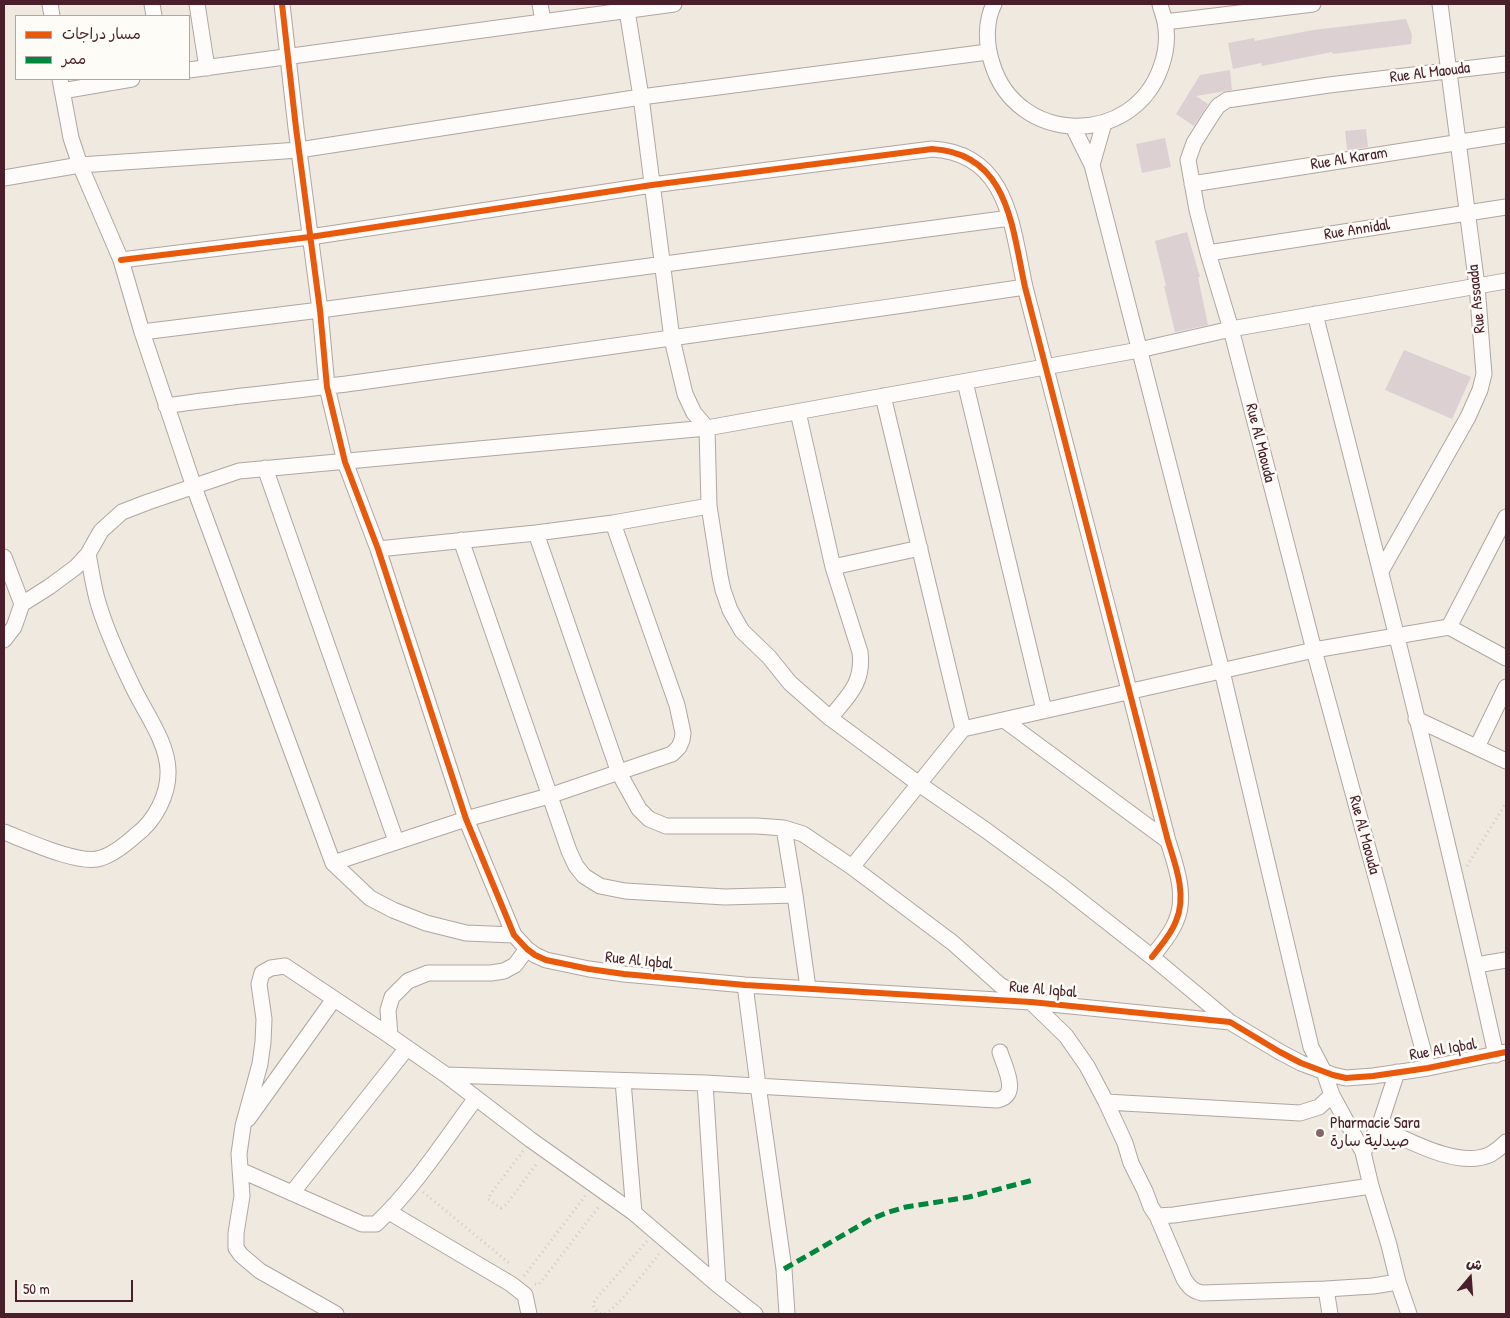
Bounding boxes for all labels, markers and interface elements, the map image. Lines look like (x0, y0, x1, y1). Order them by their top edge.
legend (15, 15, 190, 80)
text: مسار دراجات (62, 23, 141, 44)
text: ممر (62, 48, 86, 69)
street label: Rue Al Maouda (1389, 59, 1471, 87)
street label: Rue Al Karam (1309, 143, 1389, 175)
street label: Rue Annidal (1323, 215, 1391, 245)
street label: Rue Assaada (1464, 264, 1490, 334)
street label: Rue Al Maouda (1241, 402, 1279, 484)
street label: Rue Al Maouda (1344, 794, 1384, 876)
street label: Rue Al Iqbal (604, 948, 674, 974)
street label: Rue Al Iqbal (1008, 977, 1078, 1003)
street label: Rue Al Iqbal (1408, 1035, 1478, 1065)
place label: Pharmacie Sara صيدلية سارة (1330, 1114, 1420, 1152)
marker: Pharmacie Sara صيدلية سارة (1314, 1127, 1326, 1139)
text: ش (1465, 1252, 1485, 1275)
north arrow (1445, 1253, 1495, 1303)
scale bar (18, 1270, 135, 1302)
text: 50 m (23, 1278, 50, 1299)

